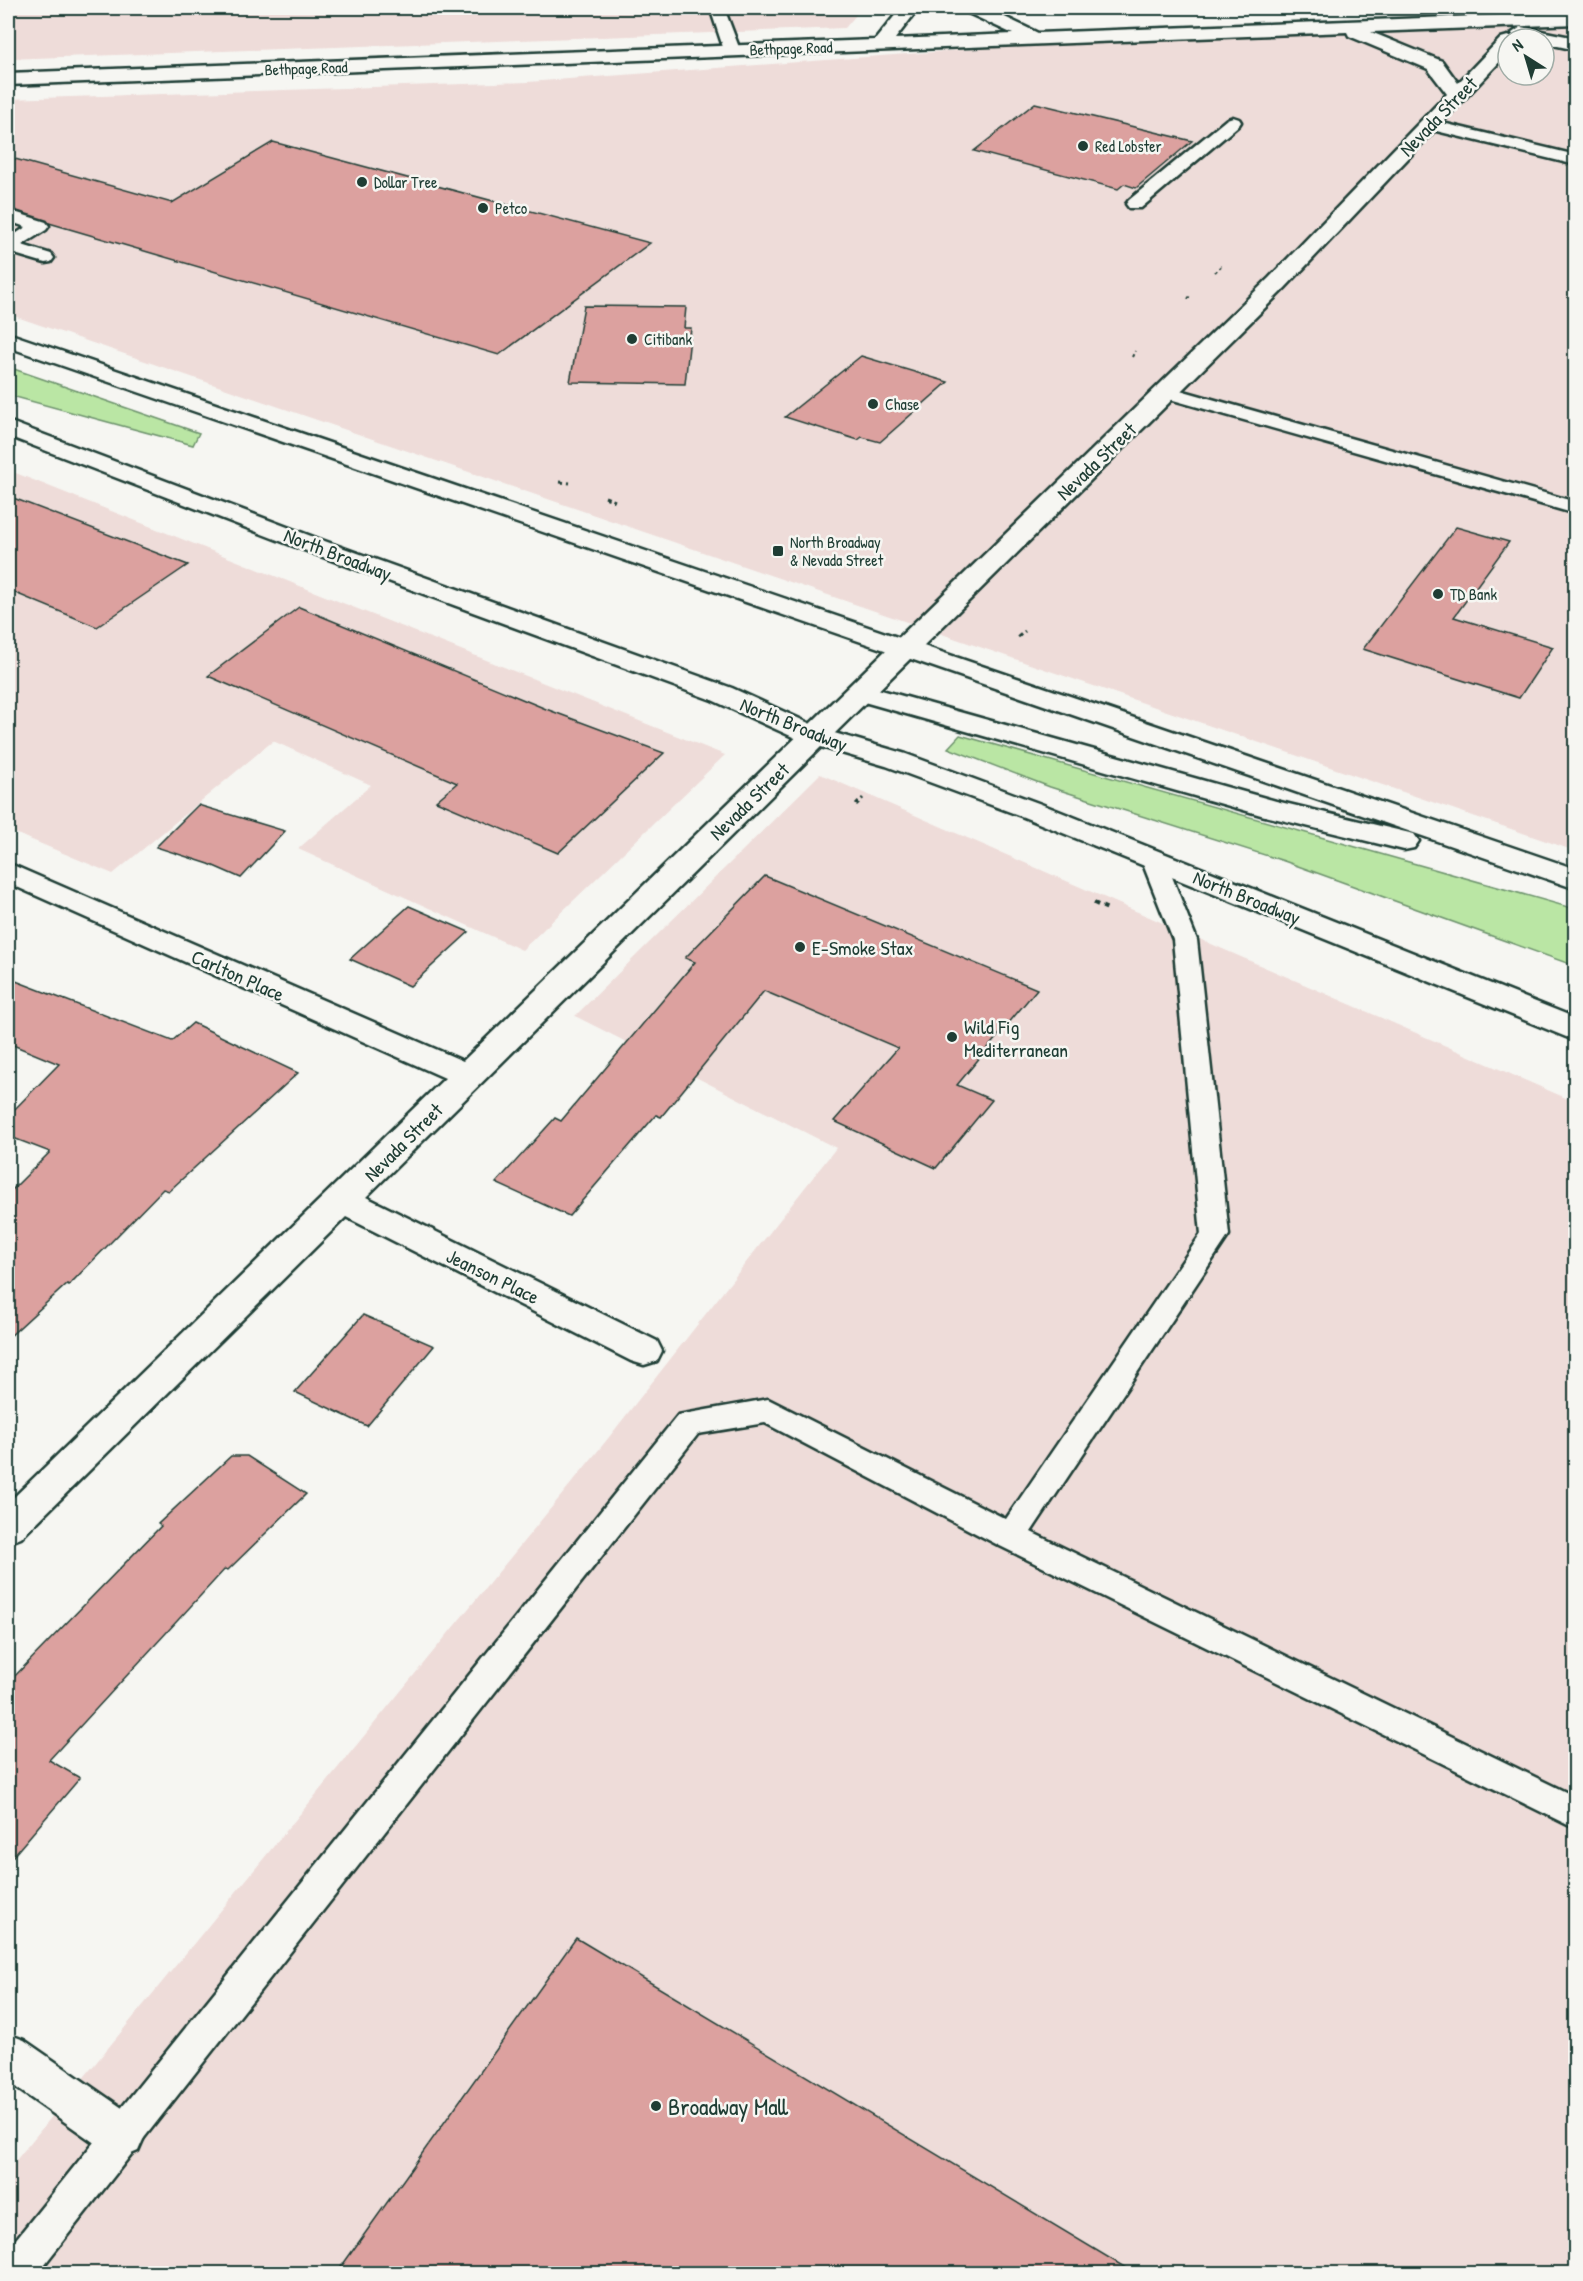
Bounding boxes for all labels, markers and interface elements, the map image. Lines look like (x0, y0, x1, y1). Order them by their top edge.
north arrow (1496, 27, 1556, 87)
text: N (1507, 33, 1527, 56)
street label: Bethpage Road (749, 36, 833, 60)
street label: Bethpage Road (264, 56, 348, 80)
street label: Nevada Street (1393, 69, 1484, 162)
place label: Red Lobster (1095, 135, 1162, 157)
marker: Red Lobster (1076, 139, 1090, 153)
place label: Dollar Tree (374, 171, 438, 193)
marker: Dollar Tree (355, 175, 369, 189)
place label: Petco (495, 197, 528, 219)
marker: Petco (476, 201, 490, 215)
place label: Citibank (644, 328, 693, 350)
marker: Citibank (625, 332, 639, 346)
place label: Chase (885, 393, 920, 415)
marker: Chase (866, 397, 880, 411)
street label: Nevada Street (1050, 415, 1143, 506)
street label: North Broadway (280, 521, 396, 587)
place label: North Broadway & Nevada Street (790, 531, 884, 571)
marker: North Broadway & Nevada Street (771, 544, 785, 558)
place label: TD Bank (1450, 583, 1497, 605)
marker: TD Bank (1431, 587, 1445, 601)
street label: North Broadway (736, 690, 852, 758)
street label: Nevada Street (703, 755, 796, 846)
street label: North Broadway (1189, 863, 1305, 931)
place label: E-Smoke Stax (812, 934, 914, 961)
marker: E-Smoke Stax (793, 940, 807, 954)
street label: Carlton Place (187, 943, 289, 1007)
place label: Wild Fig Mediterranean (964, 1013, 1068, 1063)
marker: Wild Fig Mediterranean (945, 1030, 959, 1044)
street label: Nevada Street (358, 1096, 449, 1187)
street label: Jeanson Place (442, 1242, 544, 1310)
place label: Broadway Mall (668, 2090, 789, 2122)
marker: Broadway Mall (649, 2099, 663, 2113)

